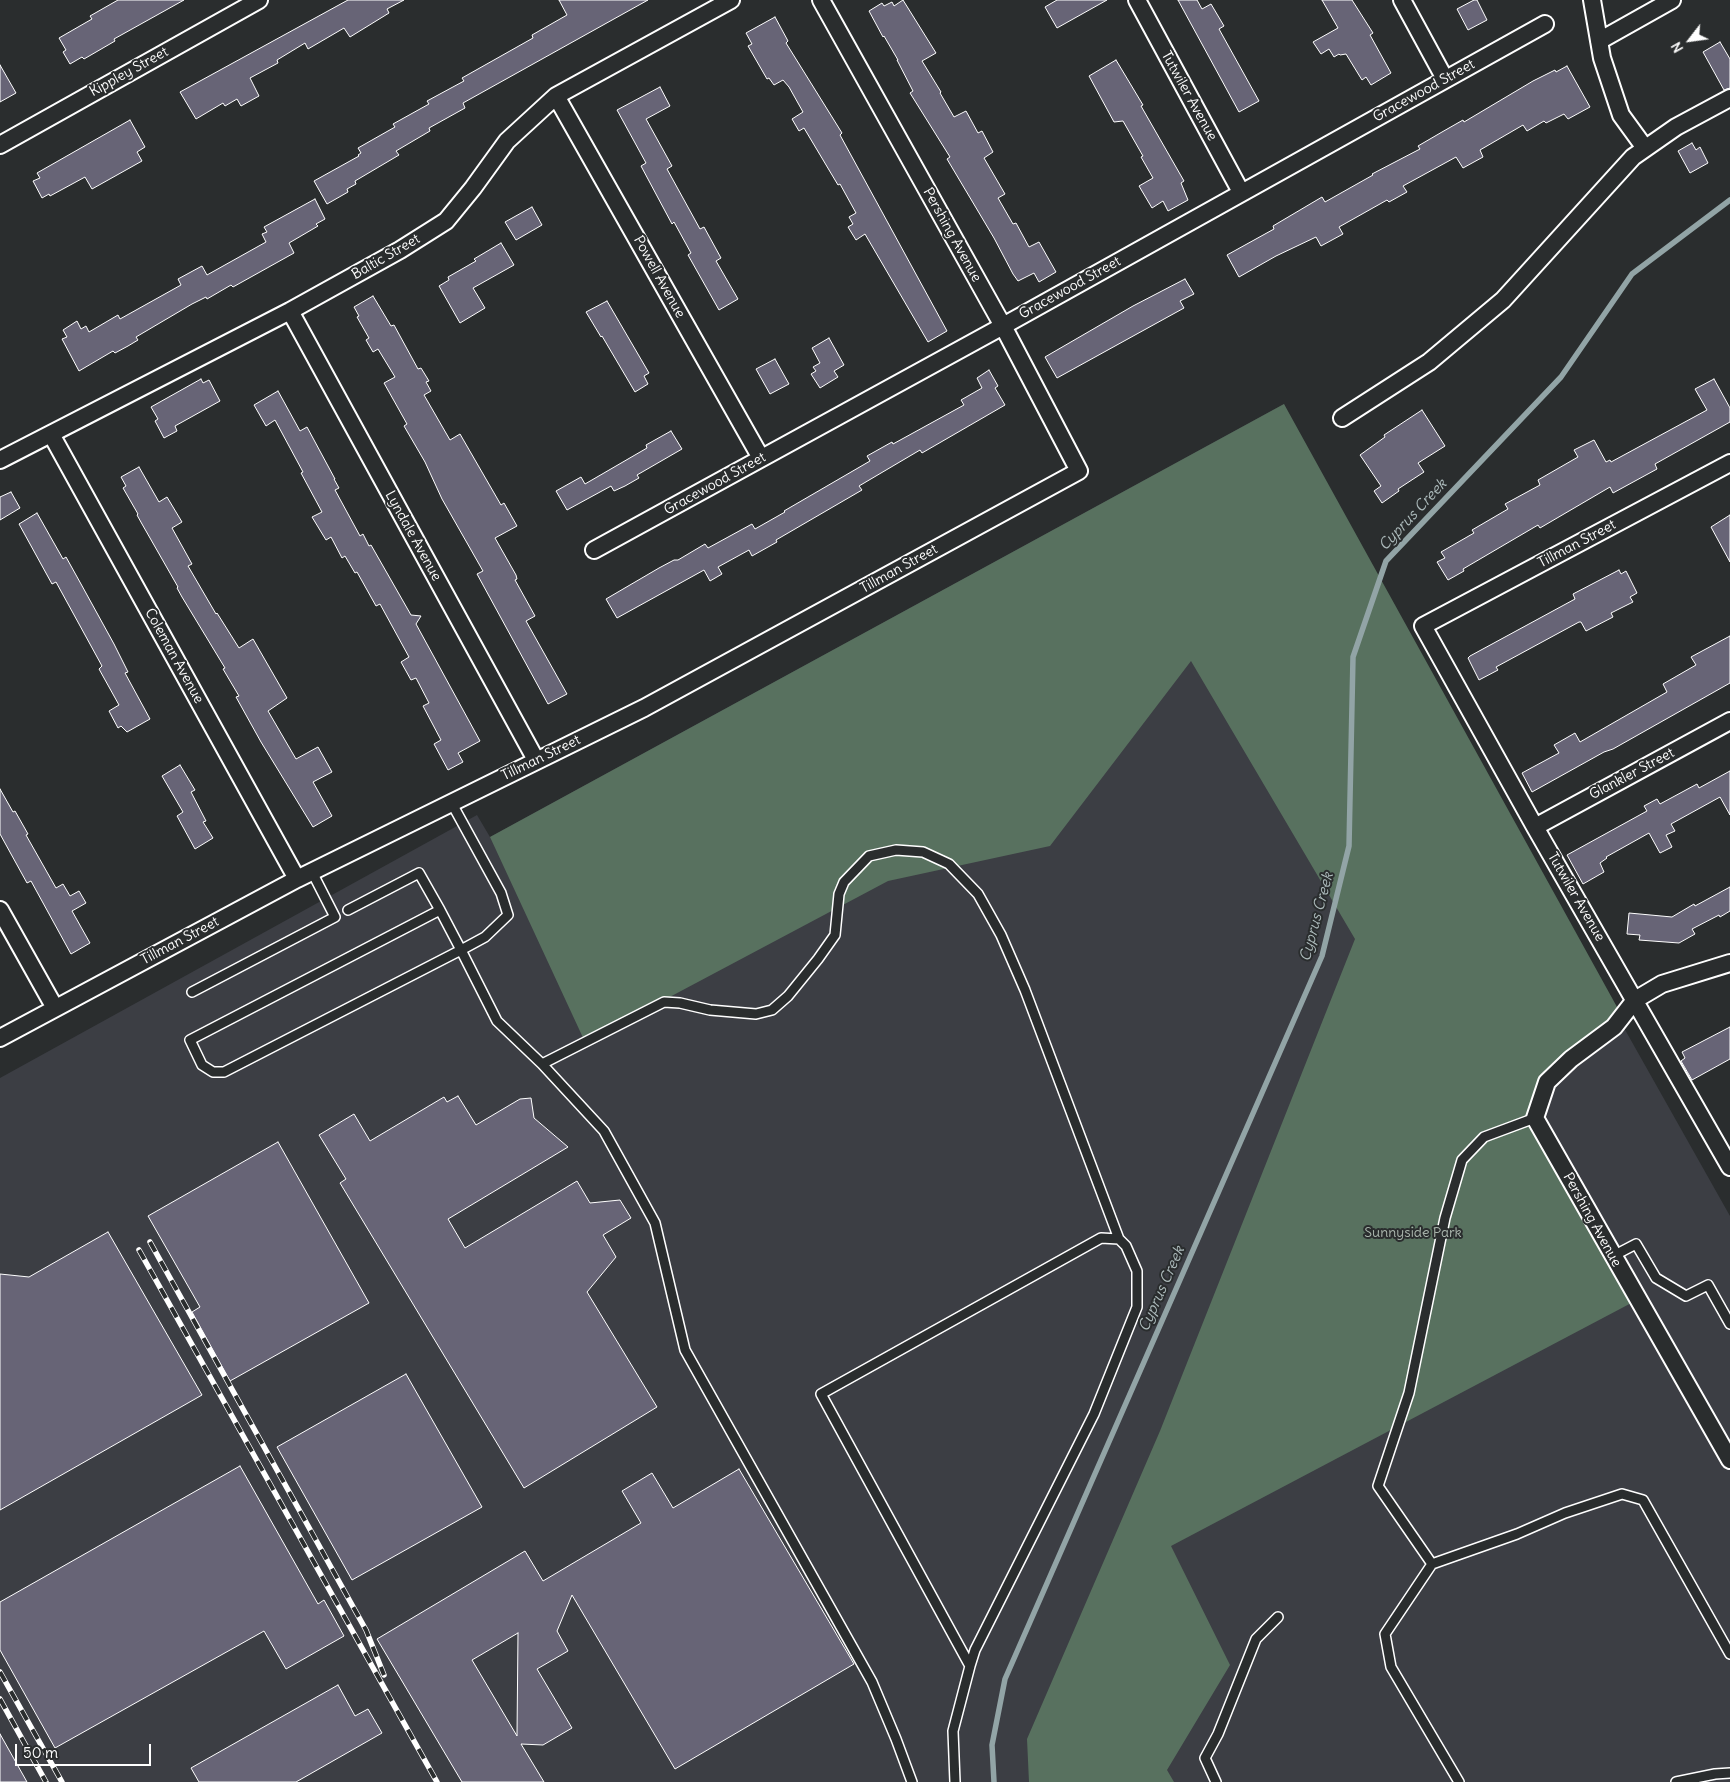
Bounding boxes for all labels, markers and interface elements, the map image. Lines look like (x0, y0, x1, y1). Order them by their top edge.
north arrow (1665, 15, 1715, 65)
text: N (1667, 39, 1687, 56)
street label: Kippley Street (87, 44, 171, 100)
street label: Tutwiler Avenue (1157, 48, 1221, 144)
street label: Gracewood Street (1370, 56, 1478, 126)
street label: Pershing Avenue (919, 185, 985, 285)
street label: Baltic Street (349, 231, 423, 283)
street label: Powell Avenue (630, 233, 688, 321)
street label: Gracewood Street (1016, 253, 1124, 323)
street label: Gracewood Street (661, 449, 769, 519)
water label: Cyprus Creek (1375, 475, 1451, 555)
street label: Lyndale Avenue (381, 488, 445, 584)
street label: Tillman Street (1535, 516, 1619, 572)
street label: Tillman Street (857, 541, 941, 597)
street label: Coleman Avenue (141, 605, 207, 707)
street label: Tillman Street (499, 732, 583, 784)
street label: Glankler Street (1587, 745, 1677, 803)
street label: Tutwiler Avenue (1544, 849, 1608, 945)
water label: Cyprus Creek (1296, 871, 1338, 963)
street label: Tillman Street (138, 913, 222, 969)
street label: Pershing Avenue (1559, 1170, 1625, 1270)
park label: Sunnyside Park (1364, 1225, 1462, 1241)
water label: Cyprus Creek (1135, 1244, 1189, 1334)
scale bar (18, 1734, 154, 1766)
text: 50 m (23, 1743, 58, 1762)

